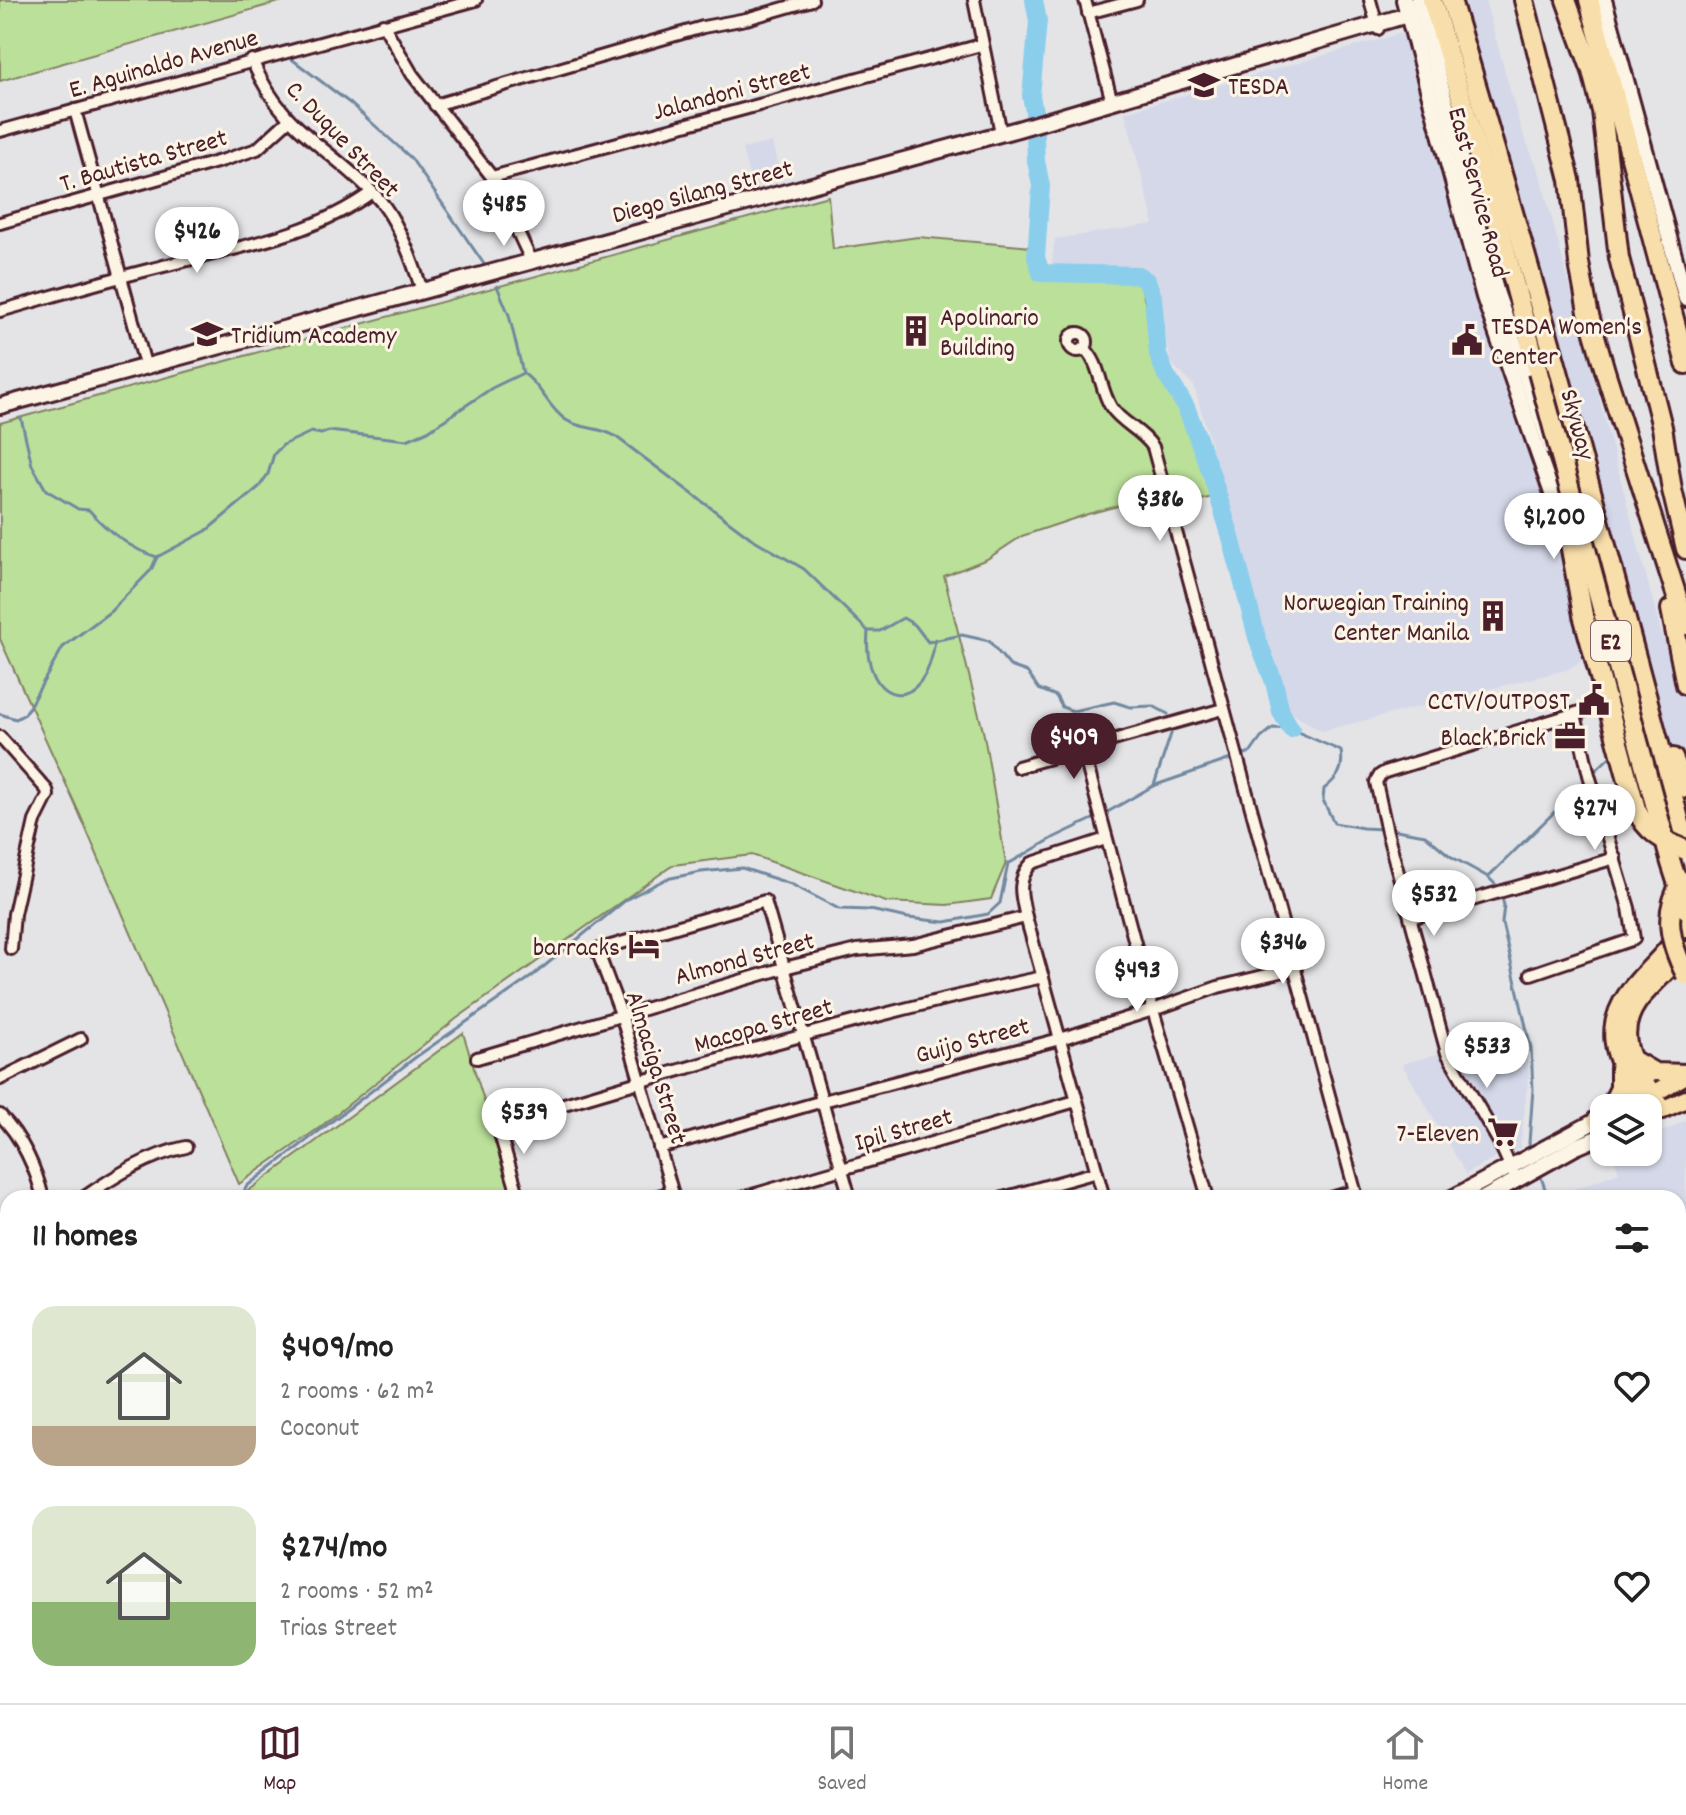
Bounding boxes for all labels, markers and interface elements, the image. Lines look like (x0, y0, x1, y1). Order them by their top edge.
street label: E. Aguinaldo Avenue (65, 21, 263, 110)
street label: Jalandoni Street (649, 54, 815, 132)
school or university icon: TESDA (1187, 68, 1221, 102)
place label: TESDA (1228, 70, 1289, 107)
street label: C. Duque Street (276, 73, 408, 208)
street label: East Service Road (1436, 104, 1517, 282)
street label: T. Bautista Street (56, 121, 232, 204)
street label: Diego Silang Street (608, 151, 798, 235)
pin: $485 (457, 180, 551, 248)
text: $485 (481, 187, 527, 224)
pin: $426 (150, 207, 244, 275)
text: $426 (173, 214, 221, 251)
place label: Apolinario Building (940, 301, 1039, 368)
place label: TESDA Women's Center (1491, 310, 1642, 377)
building icon: Apolinario Building (899, 314, 933, 348)
school or university icon: Tridium Academy (190, 317, 224, 351)
place label: Tridium Academy (231, 319, 397, 356)
public building icon: TESDA Women's Center (1450, 323, 1484, 357)
street label: Skyway (1548, 385, 1603, 465)
pin: $386 (1113, 475, 1207, 543)
text: $386 (1136, 482, 1184, 519)
pin: $1,200 (1489, 493, 1619, 561)
text: $1,200 (1522, 500, 1586, 537)
place label: Norwegian Training Center Manila (1283, 586, 1470, 653)
building icon: Norwegian Training Center Manila (1476, 599, 1510, 633)
road number: E2 (1591, 621, 1631, 661)
public building icon: CCTV/OUTPOST (1577, 683, 1611, 717)
place label: CCTV/OUTPOST (1428, 685, 1571, 722)
pin: $409 (1027, 713, 1121, 781)
office icon: Black Brick (1553, 719, 1587, 753)
text: $409 (1049, 720, 1099, 757)
place label: Black Brick (1440, 721, 1546, 758)
pin: $274 (1548, 784, 1642, 852)
text: $274 (1572, 791, 1618, 828)
pin: $532 (1387, 870, 1481, 938)
text: $532 (1410, 877, 1458, 914)
pin: $346 (1236, 918, 1330, 986)
street label: Almond Street (671, 924, 819, 997)
text: $346 (1259, 925, 1307, 962)
hotel icon: barracks (627, 929, 661, 963)
place label: barracks (533, 931, 620, 968)
pin: $493 (1090, 946, 1184, 1014)
text: $493 (1113, 953, 1161, 990)
street label: Almaciga Street (614, 987, 696, 1150)
street label: Macopa Street (690, 990, 838, 1065)
street label: Guijo Street (912, 1009, 1034, 1075)
pin: $533 (1440, 1022, 1534, 1090)
text: $533 (1463, 1029, 1511, 1066)
pin: $539 (477, 1088, 571, 1156)
map controls (1590, 1094, 1662, 1166)
button: layers (1590, 1094, 1662, 1166)
text: $539 (500, 1095, 548, 1132)
street label: Ipil Street (851, 1100, 958, 1163)
supermarket icon: 7-Eleven (1486, 1115, 1520, 1149)
place label: 7-Eleven (1396, 1117, 1479, 1154)
text: 11 homes (32, 1214, 138, 1263)
icon: filters (1610, 1216, 1654, 1260)
text: $409/mo (280, 1325, 394, 1374)
icon: home (96, 1338, 192, 1434)
icon: heart (1610, 1364, 1654, 1408)
text: 2 rooms · 62 m² (280, 1374, 434, 1411)
text: Coconut (280, 1411, 359, 1448)
text: $274/mo (280, 1525, 387, 1574)
icon: home (96, 1538, 192, 1634)
icon: heart (1610, 1564, 1654, 1608)
text: 2 rooms · 52 m² (280, 1574, 433, 1611)
text: Trias Street (280, 1611, 397, 1648)
tab: Map (258, 1721, 302, 1800)
tab: Saved (817, 1721, 867, 1800)
tab: Home (1382, 1721, 1428, 1800)

